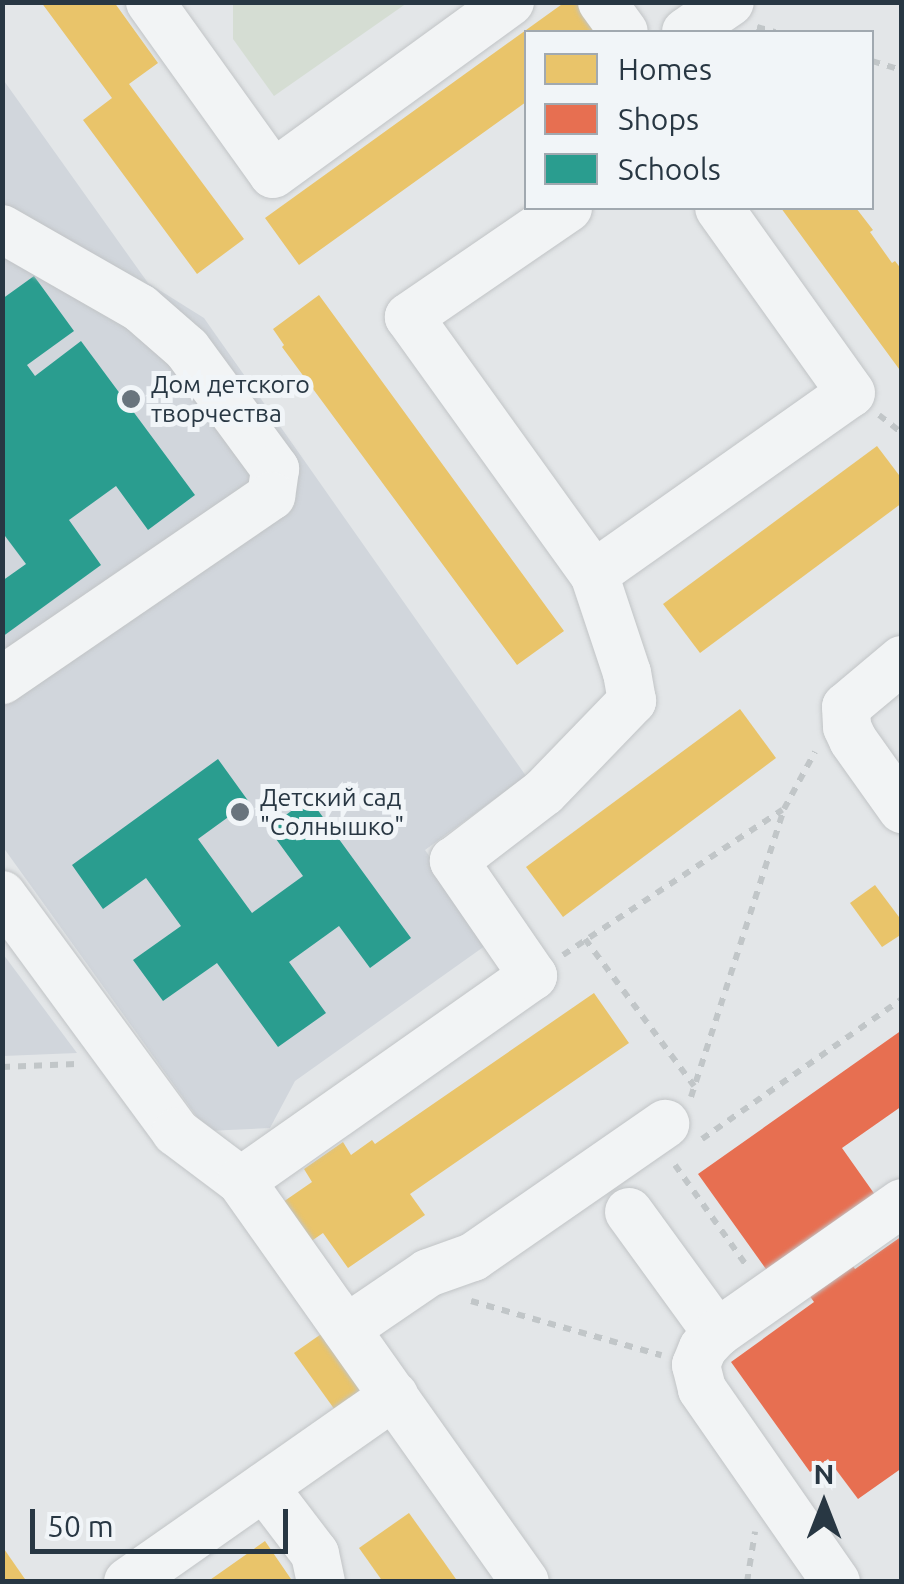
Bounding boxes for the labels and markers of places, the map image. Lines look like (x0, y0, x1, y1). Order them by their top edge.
place label: Дом детского творчества (151, 370, 310, 429)
marker: Дом детского творчества (120, 388, 142, 410)
place label: Детский сад "Солнышко" (260, 783, 404, 842)
marker: Детский сад "Солнышко" (229, 801, 251, 823)

